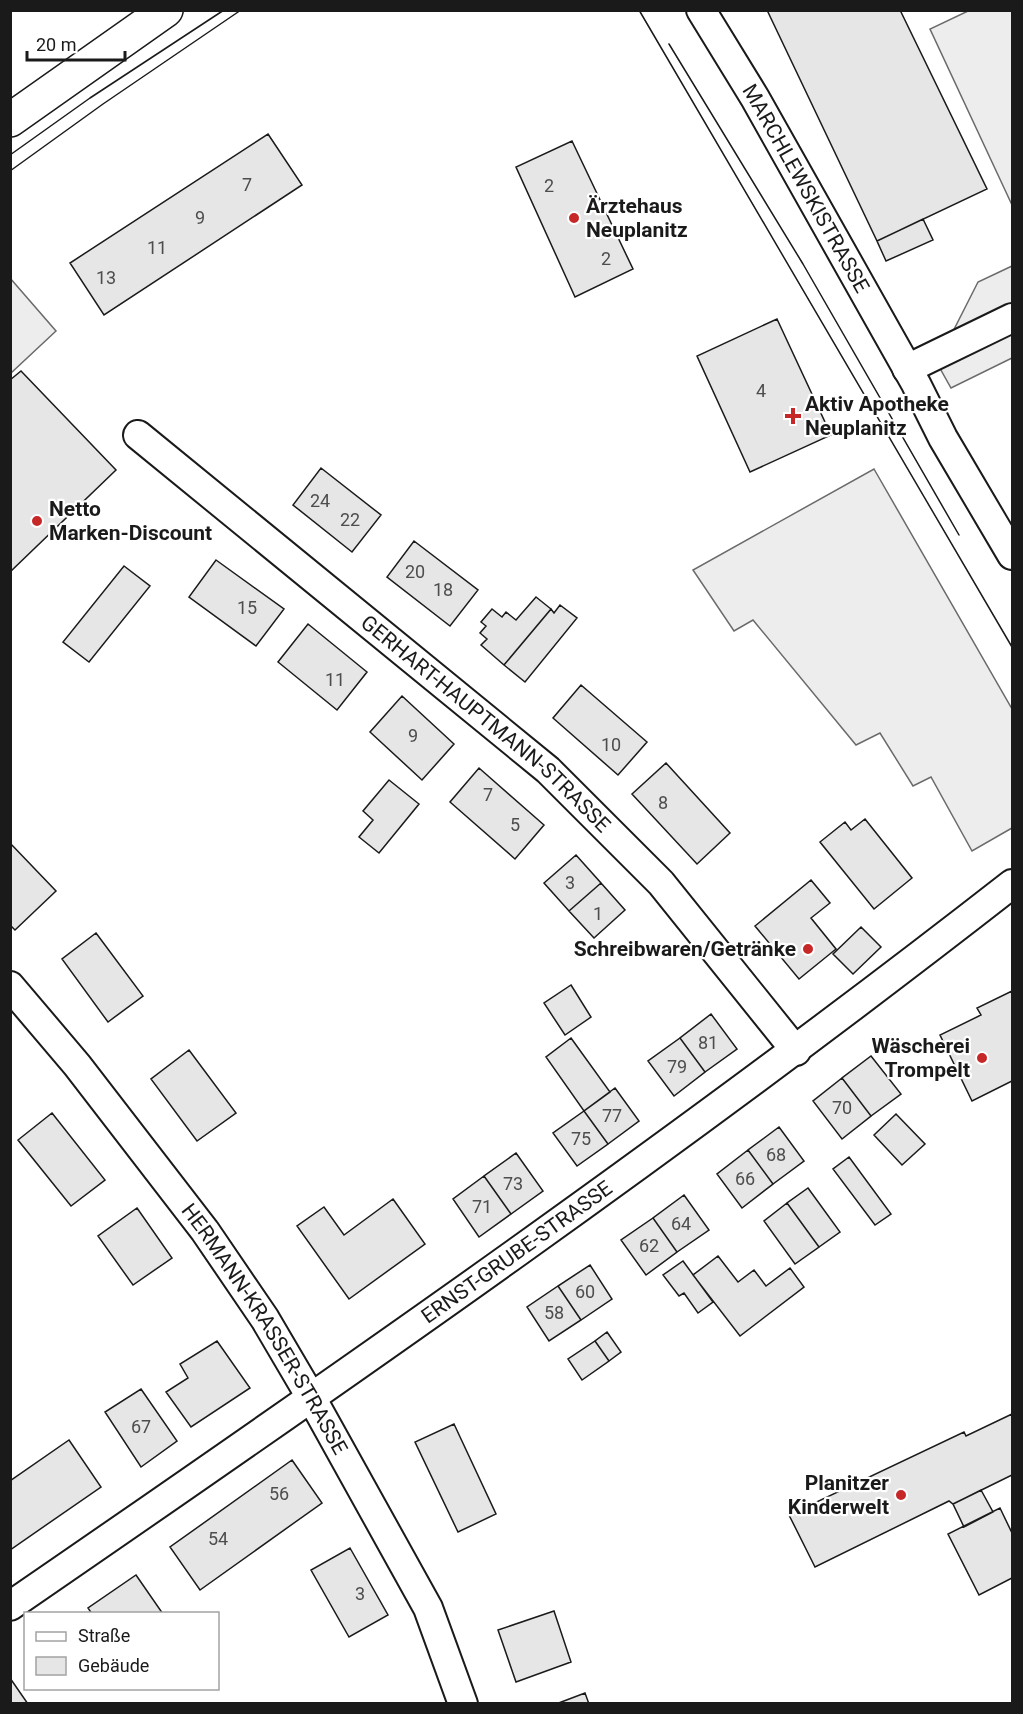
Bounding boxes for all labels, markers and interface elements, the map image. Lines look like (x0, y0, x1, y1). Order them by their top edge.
scale bar (27, 24, 124, 62)
text: 20 m (36, 34, 76, 55)
street label: MARCHLEWSKISTRASSE (737, 80, 874, 297)
house number: 7 (242, 174, 252, 195)
house number: 2 (544, 175, 554, 196)
place label: Ärztehaus Neuplanitz (586, 194, 688, 242)
house number: 9 (195, 207, 205, 228)
marker: Ärztehaus Neuplanitz (567, 211, 581, 225)
house number: 11 (147, 237, 167, 258)
house number: 2 (601, 248, 611, 269)
house number: 13 (96, 267, 116, 288)
house number: 4 (756, 380, 766, 401)
place label: Aktiv Apotheke Neuplanitz (805, 392, 949, 440)
marker: Aktiv Apotheke Neuplanitz (786, 409, 800, 423)
house number: 24 (310, 490, 330, 511)
place label: Netto Marken-Discount (49, 497, 212, 545)
house number: 22 (340, 509, 360, 530)
marker: Netto Marken-Discount (30, 514, 44, 528)
house number: 20 (405, 561, 425, 582)
house number: 18 (433, 579, 453, 600)
house number: 15 (237, 597, 257, 618)
street label: GERHART-HAUPTMANN-STRASSE (356, 610, 615, 837)
house number: 11 (325, 669, 345, 690)
house number: 9 (408, 725, 418, 746)
house number: 10 (601, 734, 621, 755)
house number: 7 (483, 784, 493, 805)
house number: 8 (658, 792, 668, 813)
house number: 5 (510, 814, 520, 835)
house number: 3 (565, 872, 575, 893)
house number: 1 (593, 903, 603, 924)
place label: Schreibwaren/Getränke (574, 937, 796, 961)
marker: Schreibwaren/Getränke (801, 942, 815, 956)
house number: 81 (698, 1032, 718, 1053)
place label: Wäscherei Trompelt (872, 1034, 970, 1082)
marker: Wäscherei Trompelt (975, 1051, 989, 1065)
house number: 79 (667, 1056, 687, 1077)
house number: 70 (832, 1097, 852, 1118)
house number: 77 (602, 1105, 622, 1126)
house number: 75 (571, 1128, 591, 1149)
house number: 68 (766, 1144, 786, 1165)
house number: 66 (735, 1168, 755, 1189)
house number: 73 (503, 1173, 523, 1194)
street label: ERNST-GRUBE-STRASSE (417, 1176, 617, 1328)
house number: 71 (472, 1196, 492, 1217)
street label: HERMANN-KRASSER-STRASSE (176, 1199, 352, 1459)
house number: 64 (671, 1213, 691, 1234)
house number: 62 (639, 1235, 659, 1256)
house number: 60 (575, 1281, 595, 1302)
house number: 58 (544, 1302, 564, 1323)
house number: 67 (131, 1416, 151, 1437)
place label: Planitzer Kinderwelt (788, 1471, 889, 1519)
house number: 56 (269, 1483, 289, 1504)
marker: Planitzer Kinderwelt (894, 1488, 908, 1502)
house number: 54 (208, 1528, 228, 1549)
house number: 3 (355, 1583, 365, 1604)
legend (24, 1612, 219, 1690)
text: Straße (78, 1625, 130, 1646)
text: Gebäude (78, 1655, 149, 1676)

